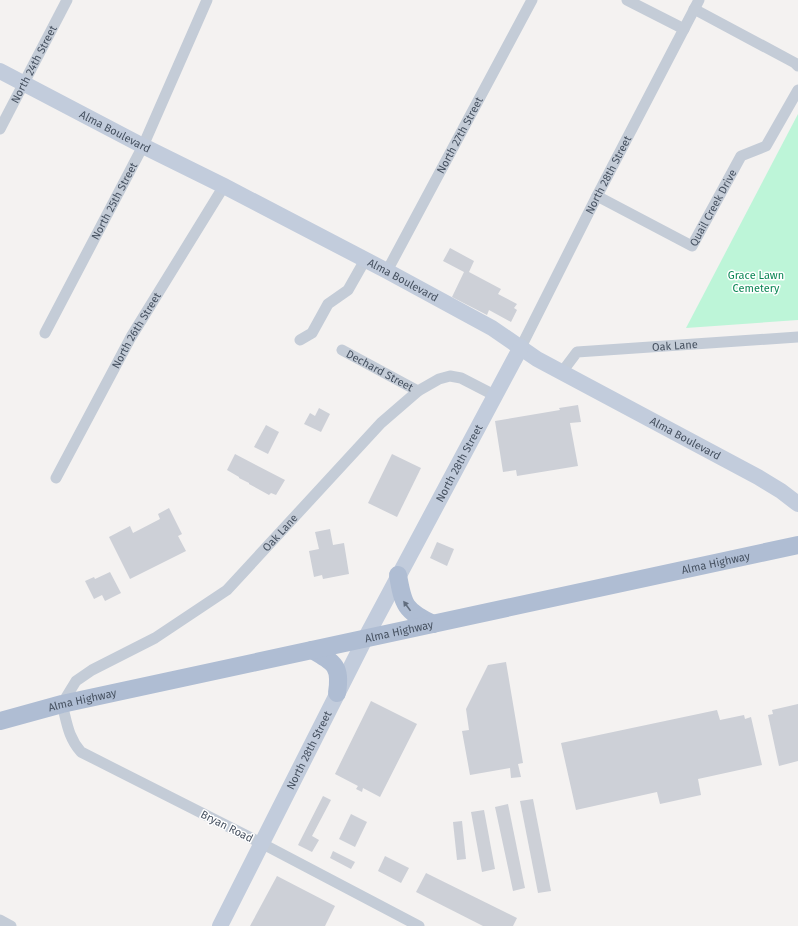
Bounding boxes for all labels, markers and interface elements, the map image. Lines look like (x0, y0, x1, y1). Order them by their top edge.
street label: North 24th Street (9, 23, 60, 106)
street label: North 27th Street (434, 95, 486, 176)
street label: Alma Boulevard (77, 108, 153, 156)
street label: North 28th Street (583, 134, 634, 216)
street label: North 25th Street (89, 160, 140, 242)
street label: Quail Creek Drive (687, 167, 739, 249)
street label: Alma Boulevard (365, 256, 440, 305)
park label: Grace Lawn Cemetery (728, 269, 784, 295)
street label: North 26th Street (109, 290, 164, 371)
street label: Oak Lane (651, 338, 698, 354)
street label: Dechard Street (344, 348, 415, 394)
street label: Alma Boulevard (648, 415, 723, 463)
street label: North 28th Street (433, 422, 486, 504)
street label: Oak Lane (260, 512, 301, 554)
street label: Alma Highway (680, 549, 752, 577)
one-way arrow (403, 600, 411, 611)
street label: Alma Highway (364, 618, 435, 645)
street label: Alma Highway (47, 686, 118, 714)
street label: North 28th Street (284, 709, 335, 792)
street label: Bryan Road (198, 808, 255, 845)

